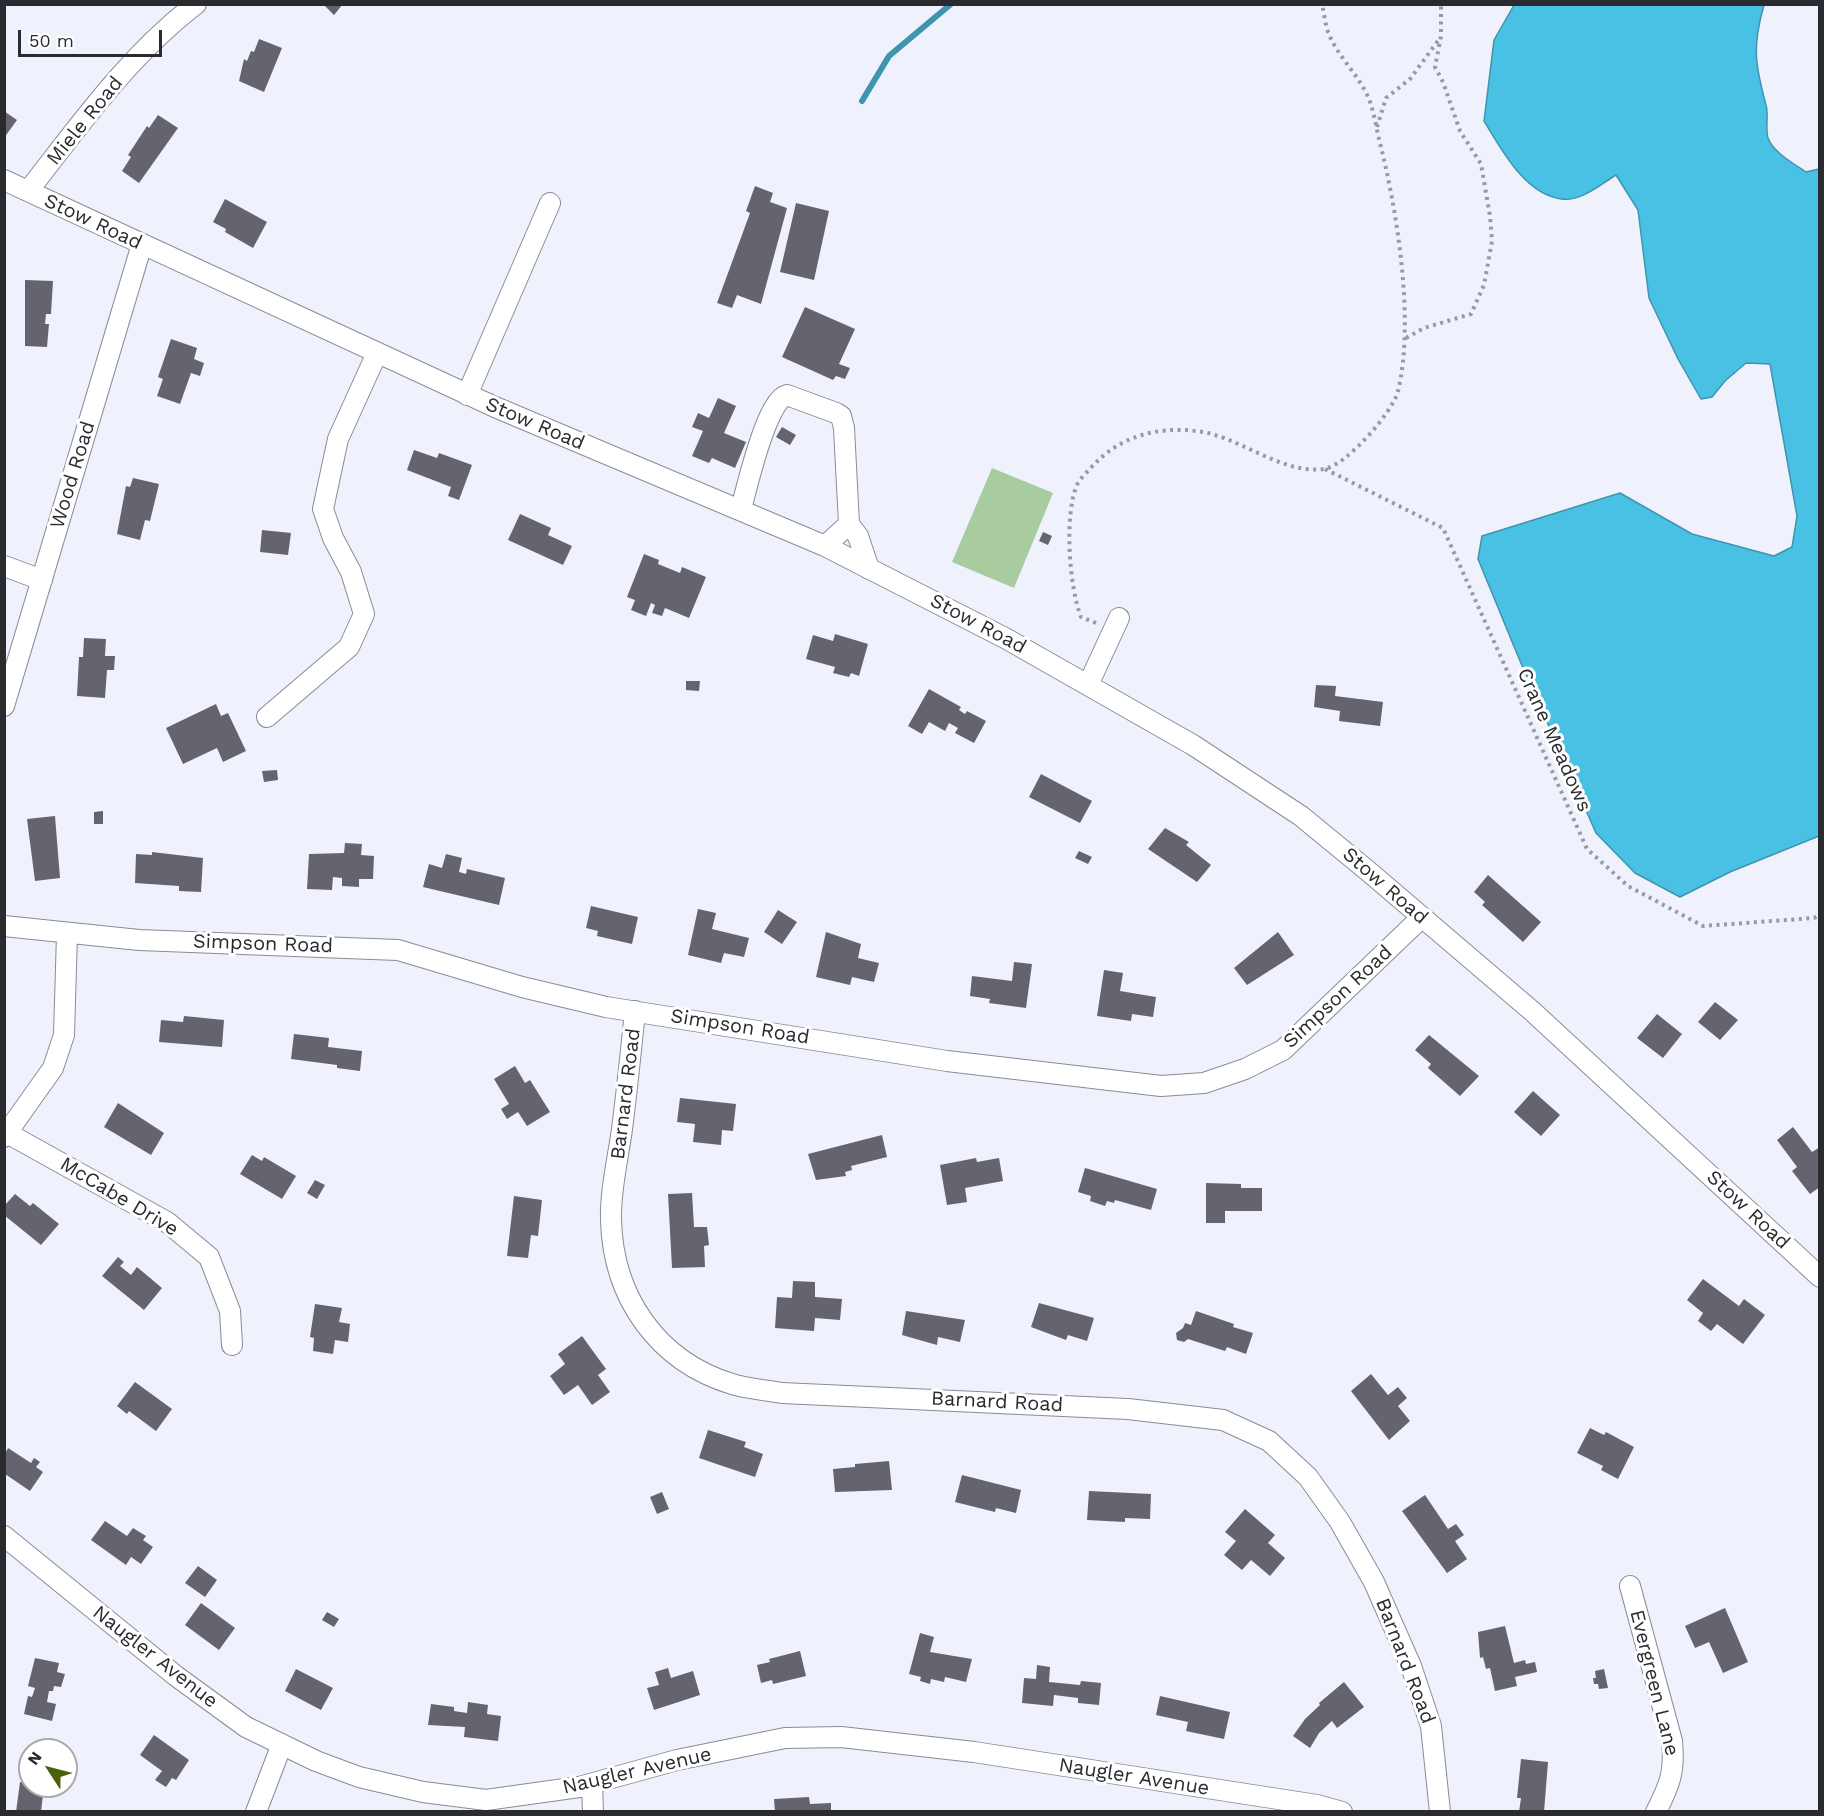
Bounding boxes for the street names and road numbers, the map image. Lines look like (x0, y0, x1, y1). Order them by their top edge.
street label: Miele Road (42, 72, 128, 170)
street label: Stow Road (40, 189, 146, 255)
street label: Stow Road (482, 392, 588, 456)
street label: Wood Road (45, 419, 101, 531)
street label: Stow Road (926, 589, 1030, 659)
street label: Crane Meadows (1512, 664, 1596, 816)
street label: Stow Road (1337, 842, 1433, 930)
street label: Simpson Road (193, 930, 333, 958)
street label: Simpson Road (1279, 940, 1397, 1054)
street label: Simpson Road (669, 1004, 811, 1050)
street label: Barnard Road (606, 1027, 646, 1161)
street label: McCabe Drive (56, 1152, 182, 1242)
street label: Stow Road (1701, 1165, 1795, 1255)
street label: Barnard Road (930, 1387, 1064, 1417)
street label: Barnard Road (1370, 1595, 1440, 1727)
street label: Naugler Avenue (88, 1601, 222, 1713)
street label: Evergreen Lane (1624, 1607, 1684, 1759)
street label: Naugler Avenue (560, 1742, 714, 1800)
street label: Naugler Avenue (1057, 1753, 1211, 1801)

